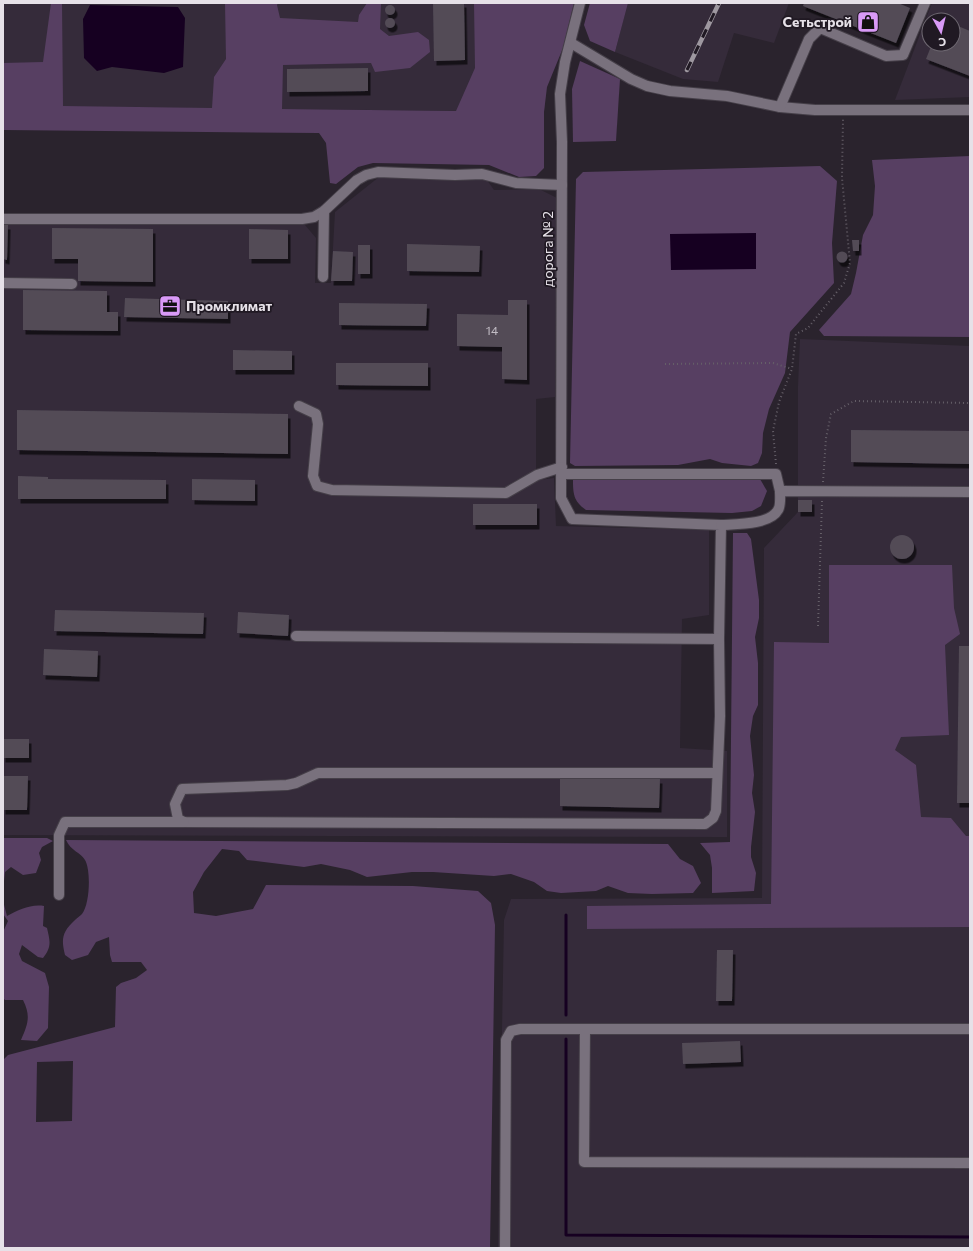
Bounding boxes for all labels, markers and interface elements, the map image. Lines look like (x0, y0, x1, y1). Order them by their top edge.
shop icon: Сетьстрой (855, 9, 881, 35)
north arrow (921, 12, 961, 52)
place label: Сетьстрой (782, 13, 852, 30)
text: С (937, 35, 947, 49)
street label: дорога № 2 (539, 211, 556, 287)
office icon: Промклимат (157, 293, 183, 319)
place label: Промклимат (186, 297, 272, 314)
house number: 14 (486, 323, 498, 337)

